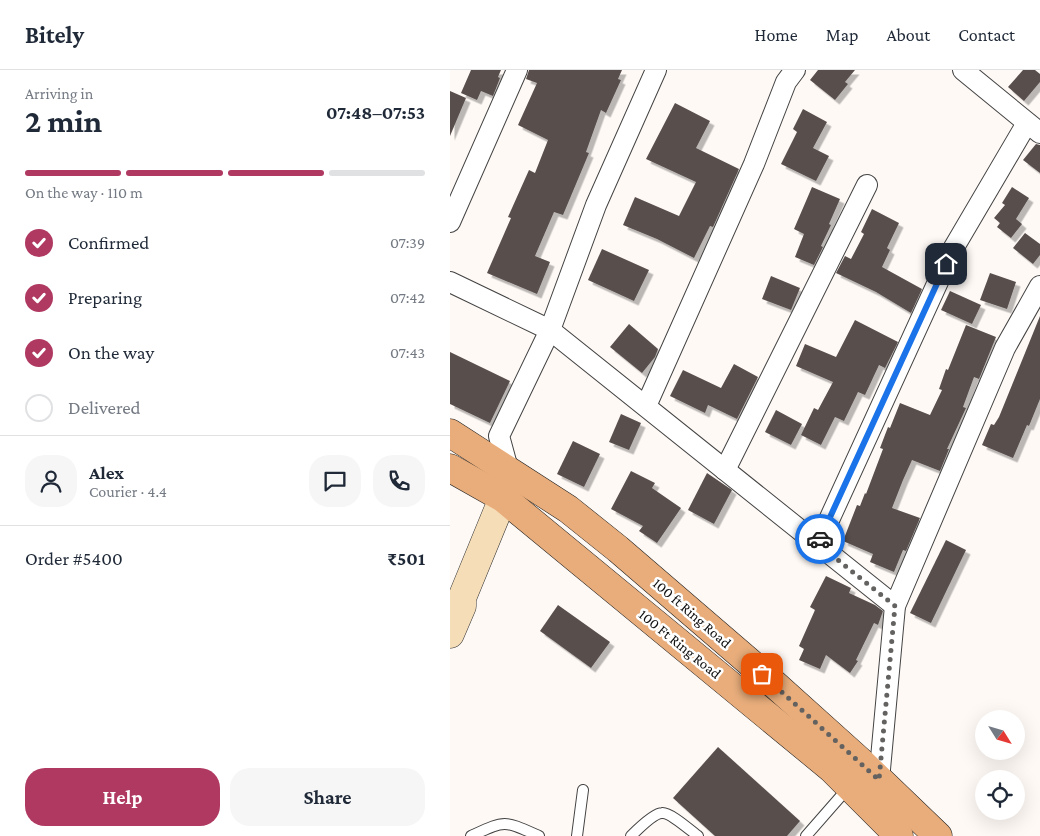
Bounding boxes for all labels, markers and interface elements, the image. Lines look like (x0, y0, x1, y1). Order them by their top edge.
text: Bitely (25, 21, 84, 48)
text: Home (755, 25, 798, 45)
text: Map (826, 25, 858, 45)
text: About (886, 25, 930, 45)
text: Contact (958, 25, 1015, 45)
text: Arriving in (25, 85, 93, 102)
text: 07:48–07:53 (326, 102, 425, 123)
text: 2 min (25, 103, 102, 139)
text: On the way · 110 m (25, 184, 143, 201)
icon: check (25, 229, 53, 257)
text: Confirmed (68, 232, 149, 253)
text: 07:39 (390, 234, 425, 251)
pin (925, 243, 967, 285)
icon: home (932, 250, 960, 278)
icon: check (25, 284, 53, 312)
text: Preparing (68, 287, 142, 308)
text: 07:42 (390, 289, 425, 306)
icon: check (25, 339, 53, 367)
text: On the way (68, 342, 154, 363)
text: 07:43 (390, 344, 425, 361)
text: Delivered (68, 397, 141, 418)
button: person (25, 455, 77, 507)
button: chat (309, 455, 361, 507)
button: phone (373, 455, 425, 507)
text: Alex (89, 462, 124, 483)
text: Courier · 4.4 (89, 483, 167, 500)
courier (795, 514, 845, 564)
icon: car (806, 525, 834, 553)
text: Order #5400 (25, 548, 123, 569)
text: ₹501 (387, 548, 425, 569)
street label: 100 ft Ring Road (649, 575, 734, 652)
street label: 100 Ft Ring Road (635, 606, 724, 683)
pin (741, 653, 783, 695)
icon: bag (748, 660, 776, 688)
north arrow (975, 710, 1025, 760)
map controls (975, 710, 1025, 820)
button: Help (25, 768, 220, 826)
button: Share (230, 768, 425, 826)
button: locate (975, 770, 1025, 820)

